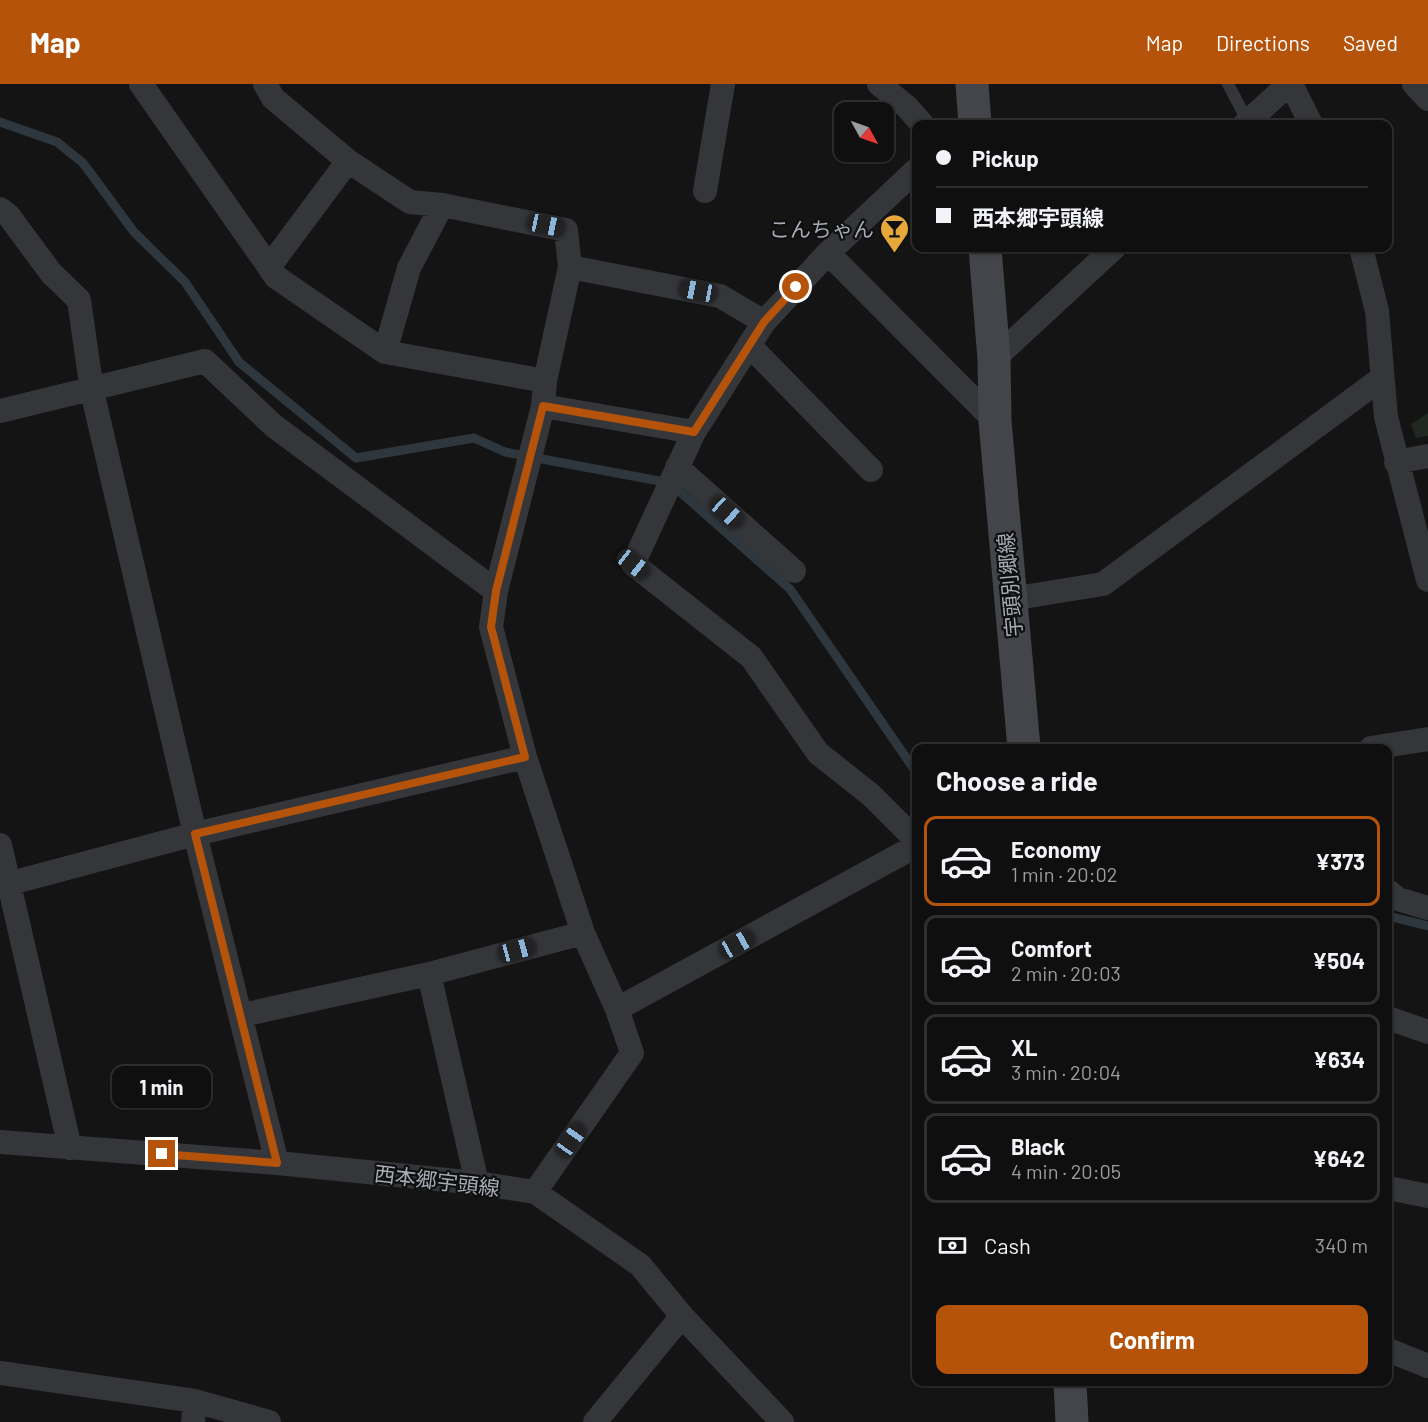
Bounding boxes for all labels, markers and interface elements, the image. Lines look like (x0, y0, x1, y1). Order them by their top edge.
text: Map (30, 25, 81, 59)
text: Map (1146, 30, 1183, 55)
text: Directions (1216, 30, 1310, 55)
text: Saved (1343, 30, 1398, 55)
north arrow (834, 102, 894, 162)
map controls (834, 102, 894, 162)
text: Pickup (972, 145, 1039, 171)
text: 西本郷宇頭線 (972, 204, 1104, 230)
car (527, 212, 565, 238)
bar icon: こんちゃん (879, 212, 911, 254)
place label: こんちゃん (769, 216, 874, 241)
route start (782, 273, 809, 300)
car (679, 279, 717, 303)
car (708, 493, 746, 531)
street label: 宇頭別郷線 (992, 532, 1026, 638)
car (613, 546, 653, 582)
text: Choose a ride (936, 764, 1098, 796)
icon: car (939, 834, 993, 888)
text: Economy (1011, 836, 1101, 862)
text: ¥373 (1315, 848, 1365, 874)
text: 1 min · 20:02 (1011, 862, 1117, 886)
car (717, 927, 757, 961)
icon: car (939, 933, 993, 987)
text: Comfort (1011, 935, 1092, 961)
car (497, 937, 537, 963)
text: ¥504 (1312, 947, 1365, 973)
text: 2 min · 20:03 (1011, 961, 1121, 985)
icon: car (939, 1032, 993, 1086)
text: XL (1011, 1034, 1037, 1060)
text: ¥634 (1313, 1046, 1365, 1072)
text: 3 min · 20:04 (1011, 1060, 1121, 1084)
callout: 1 min (112, 1067, 212, 1109)
text: 1 min (140, 1075, 183, 1099)
car (553, 1120, 589, 1160)
icon: car (939, 1131, 993, 1185)
text: Black (1011, 1133, 1065, 1159)
route end (148, 1140, 175, 1167)
text: ¥642 (1312, 1145, 1365, 1171)
text: 4 min · 20:05 (1011, 1159, 1121, 1183)
street label: 西本郷宇頭線 (373, 1160, 501, 1200)
icon: cash (936, 1229, 969, 1262)
text: Cash (984, 1232, 1031, 1258)
text: 340 m (1315, 1233, 1368, 1257)
button: Confirm (936, 1305, 1368, 1374)

